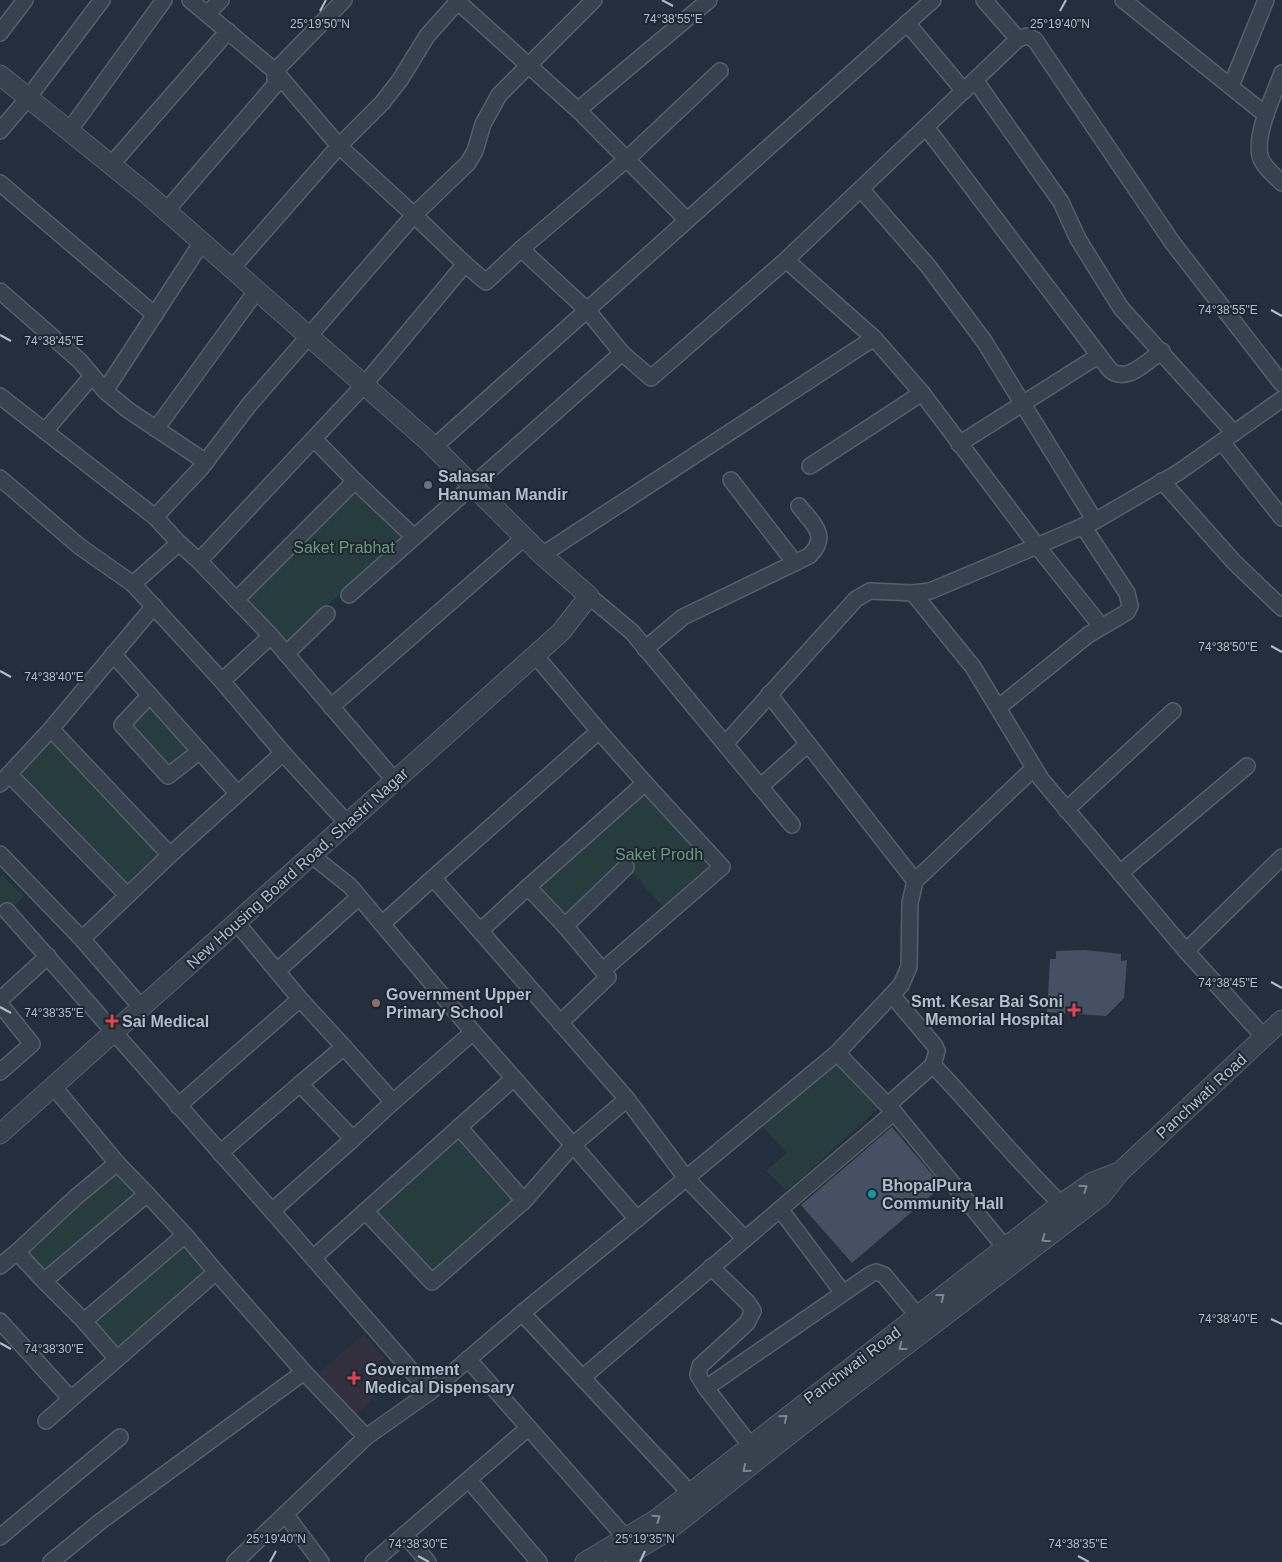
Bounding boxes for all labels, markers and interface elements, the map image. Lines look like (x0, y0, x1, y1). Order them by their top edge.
text: 74°38'55"E (643, 12, 703, 26)
text: 25°19'50"N (290, 17, 350, 31)
text: 25°19'40"N (1030, 17, 1090, 31)
text: 74°38'55"E (1198, 303, 1258, 317)
text: 74°38'45"E (24, 334, 84, 348)
place label: Salasar Hanuman Mandir (438, 468, 568, 503)
marker: Salasar Hanuman Mandir (422, 479, 434, 491)
park label: Saket Prabhat (293, 539, 395, 556)
text: 74°38'50"E (1198, 640, 1258, 654)
text: 74°38'40"E (24, 670, 84, 684)
street label: New Housing Board Road, Shastri Nagar (183, 764, 412, 972)
park label: Saket Prodh (615, 846, 703, 863)
text: 74°38'45"E (1198, 976, 1258, 990)
place label: Government Upper Primary School (386, 986, 531, 1021)
place label: Smt. Kesar Bai Soni Memorial Hospital (911, 993, 1063, 1028)
marker: Government Upper Primary School (370, 997, 382, 1009)
marker: Smt. Kesar Bai Soni Memorial Hospital (1067, 1003, 1081, 1017)
text: 74°38'35"E (24, 1006, 84, 1020)
place label: Sai Medical (122, 1013, 209, 1030)
marker: Sai Medical (106, 1015, 118, 1027)
street label: Panchwati Road (1153, 1050, 1250, 1142)
place label: BhopalPura Community Hall (882, 1177, 1004, 1212)
one-way arrow (1078, 1185, 1088, 1194)
marker: BhopalPura Community Hall (866, 1188, 878, 1200)
one-way arrow (1042, 1233, 1051, 1241)
one-way arrow (935, 1295, 944, 1303)
text: 74°38'40"E (1198, 1312, 1258, 1326)
street label: Panchwati Road (801, 1324, 904, 1407)
text: 74°38'30"E (24, 1342, 84, 1356)
one-way arrow (899, 1342, 908, 1350)
place label: Government Medical Dispensary (365, 1361, 515, 1396)
marker: Government Medical Dispensary (347, 1371, 361, 1385)
one-way arrow (779, 1414, 788, 1423)
one-way arrow (743, 1463, 752, 1471)
one-way arrow (651, 1515, 661, 1524)
text: 25°19'40"N (246, 1532, 306, 1546)
text: 25°19'35"N (615, 1532, 675, 1546)
text: 74°38'30"E (388, 1537, 448, 1551)
text: 74°38'35"E (1048, 1537, 1108, 1551)

